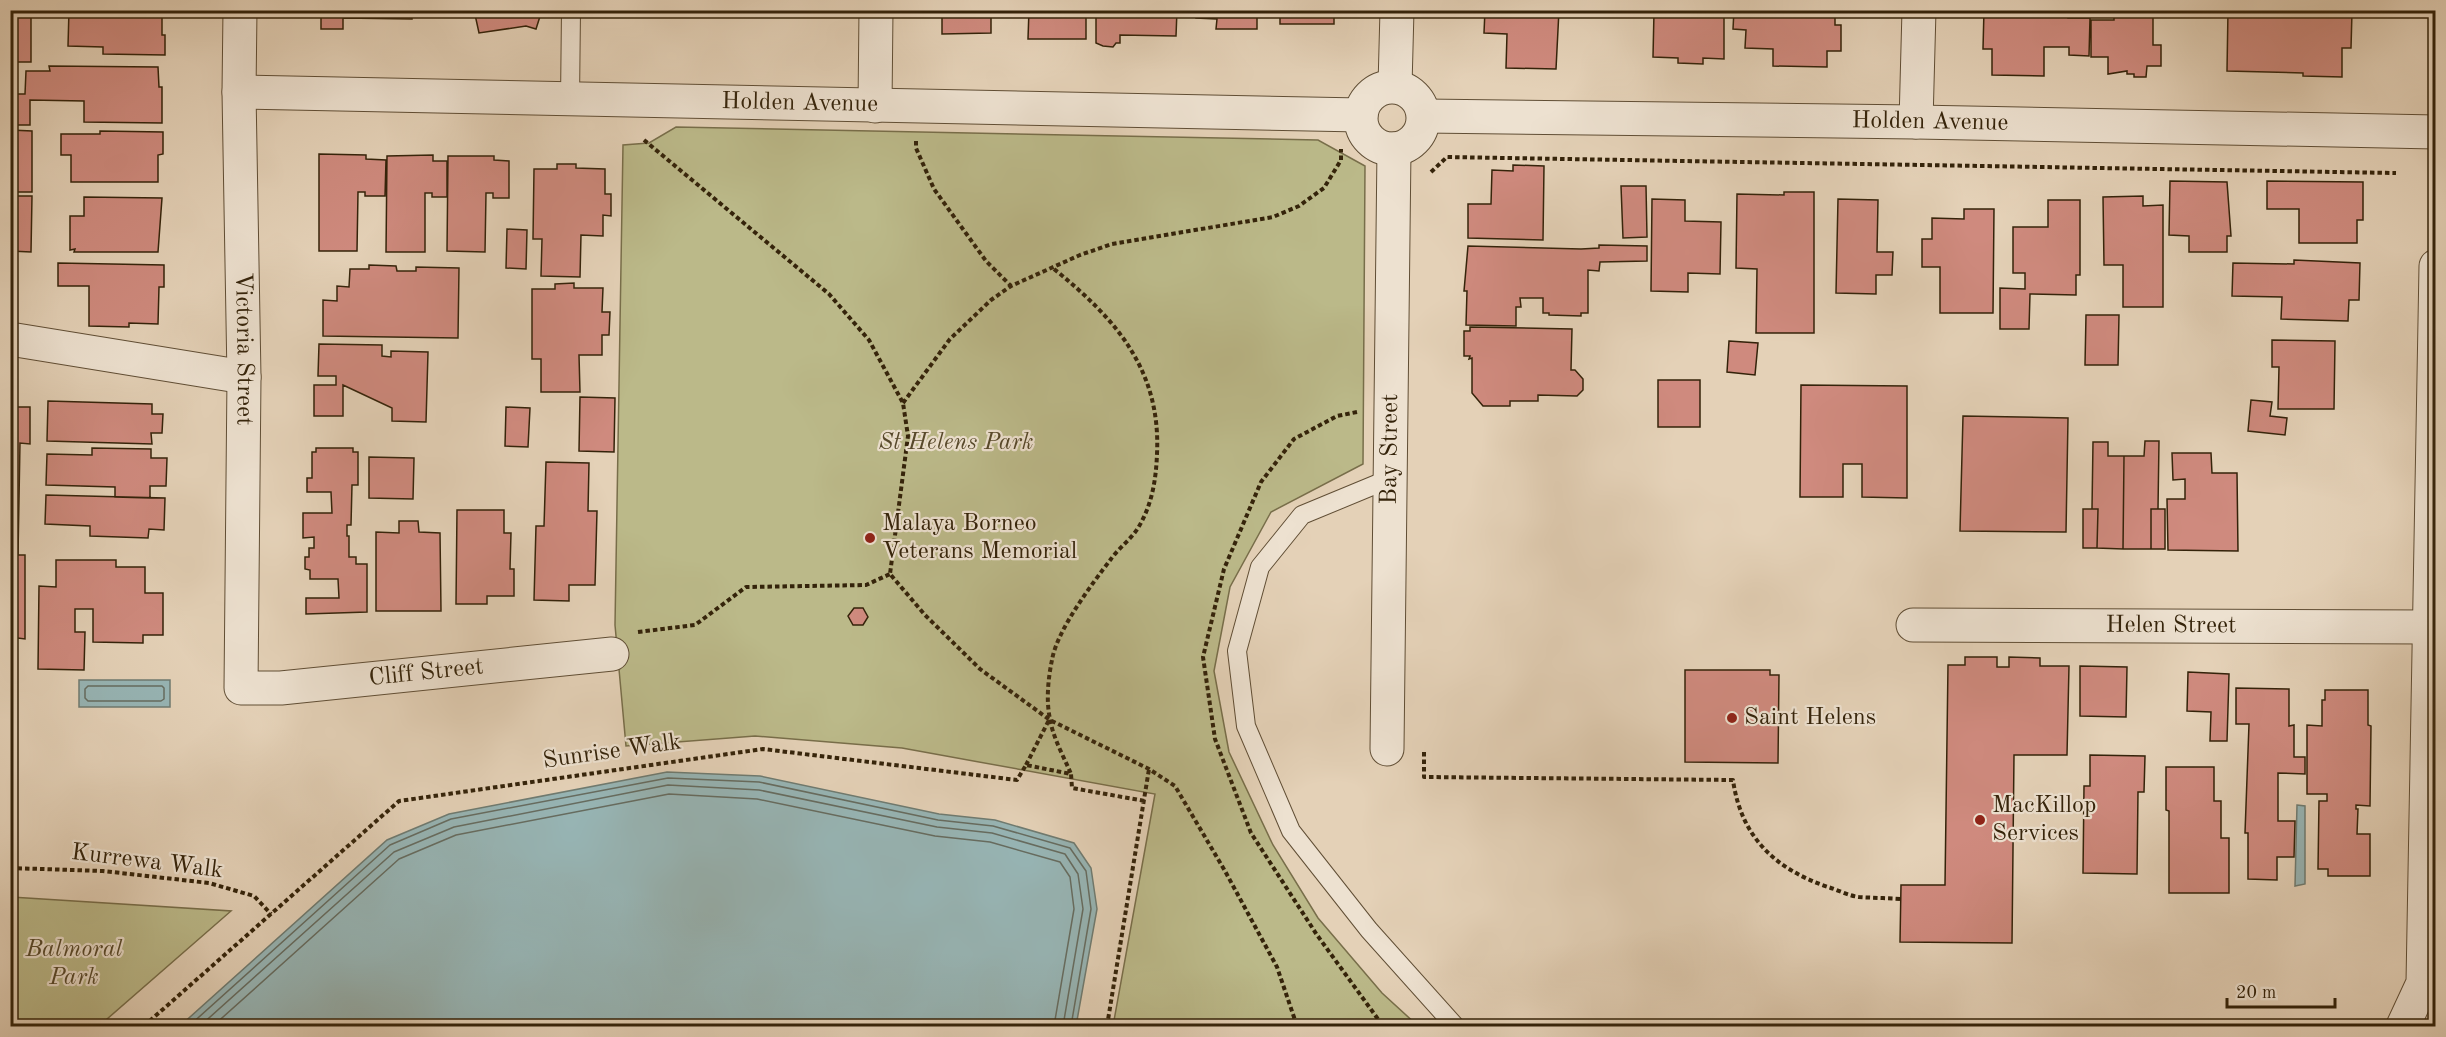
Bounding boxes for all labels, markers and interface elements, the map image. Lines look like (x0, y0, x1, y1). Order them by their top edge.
street label: Holden Avenue (721, 90, 879, 117)
street label: Holden Avenue (1851, 109, 2009, 136)
street label: Victoria Street (230, 272, 256, 426)
street label: Bay Street (1378, 393, 1403, 505)
park label: St Helens Park (878, 431, 1034, 455)
place label: Malaya Borneo Veterans Memorial (882, 512, 1077, 564)
marker: Malaya Borneo Veterans Memorial (863, 531, 877, 545)
street label: Helen Street (2106, 614, 2236, 638)
street label: Cliff Street (368, 655, 485, 691)
place label: Saint Helens (1744, 706, 1876, 730)
marker: Saint Helens (1725, 711, 1739, 725)
street label: Sunrise Walk (541, 730, 683, 774)
place label: MacKillop Services (1992, 794, 2096, 846)
marker: MacKillop Services (1973, 813, 1987, 827)
street label: Kurrewa Walk (70, 841, 224, 883)
park label: Balmoral Park (25, 938, 123, 990)
scale bar (2227, 971, 2335, 1009)
text: 20 m (2236, 984, 2276, 1002)

